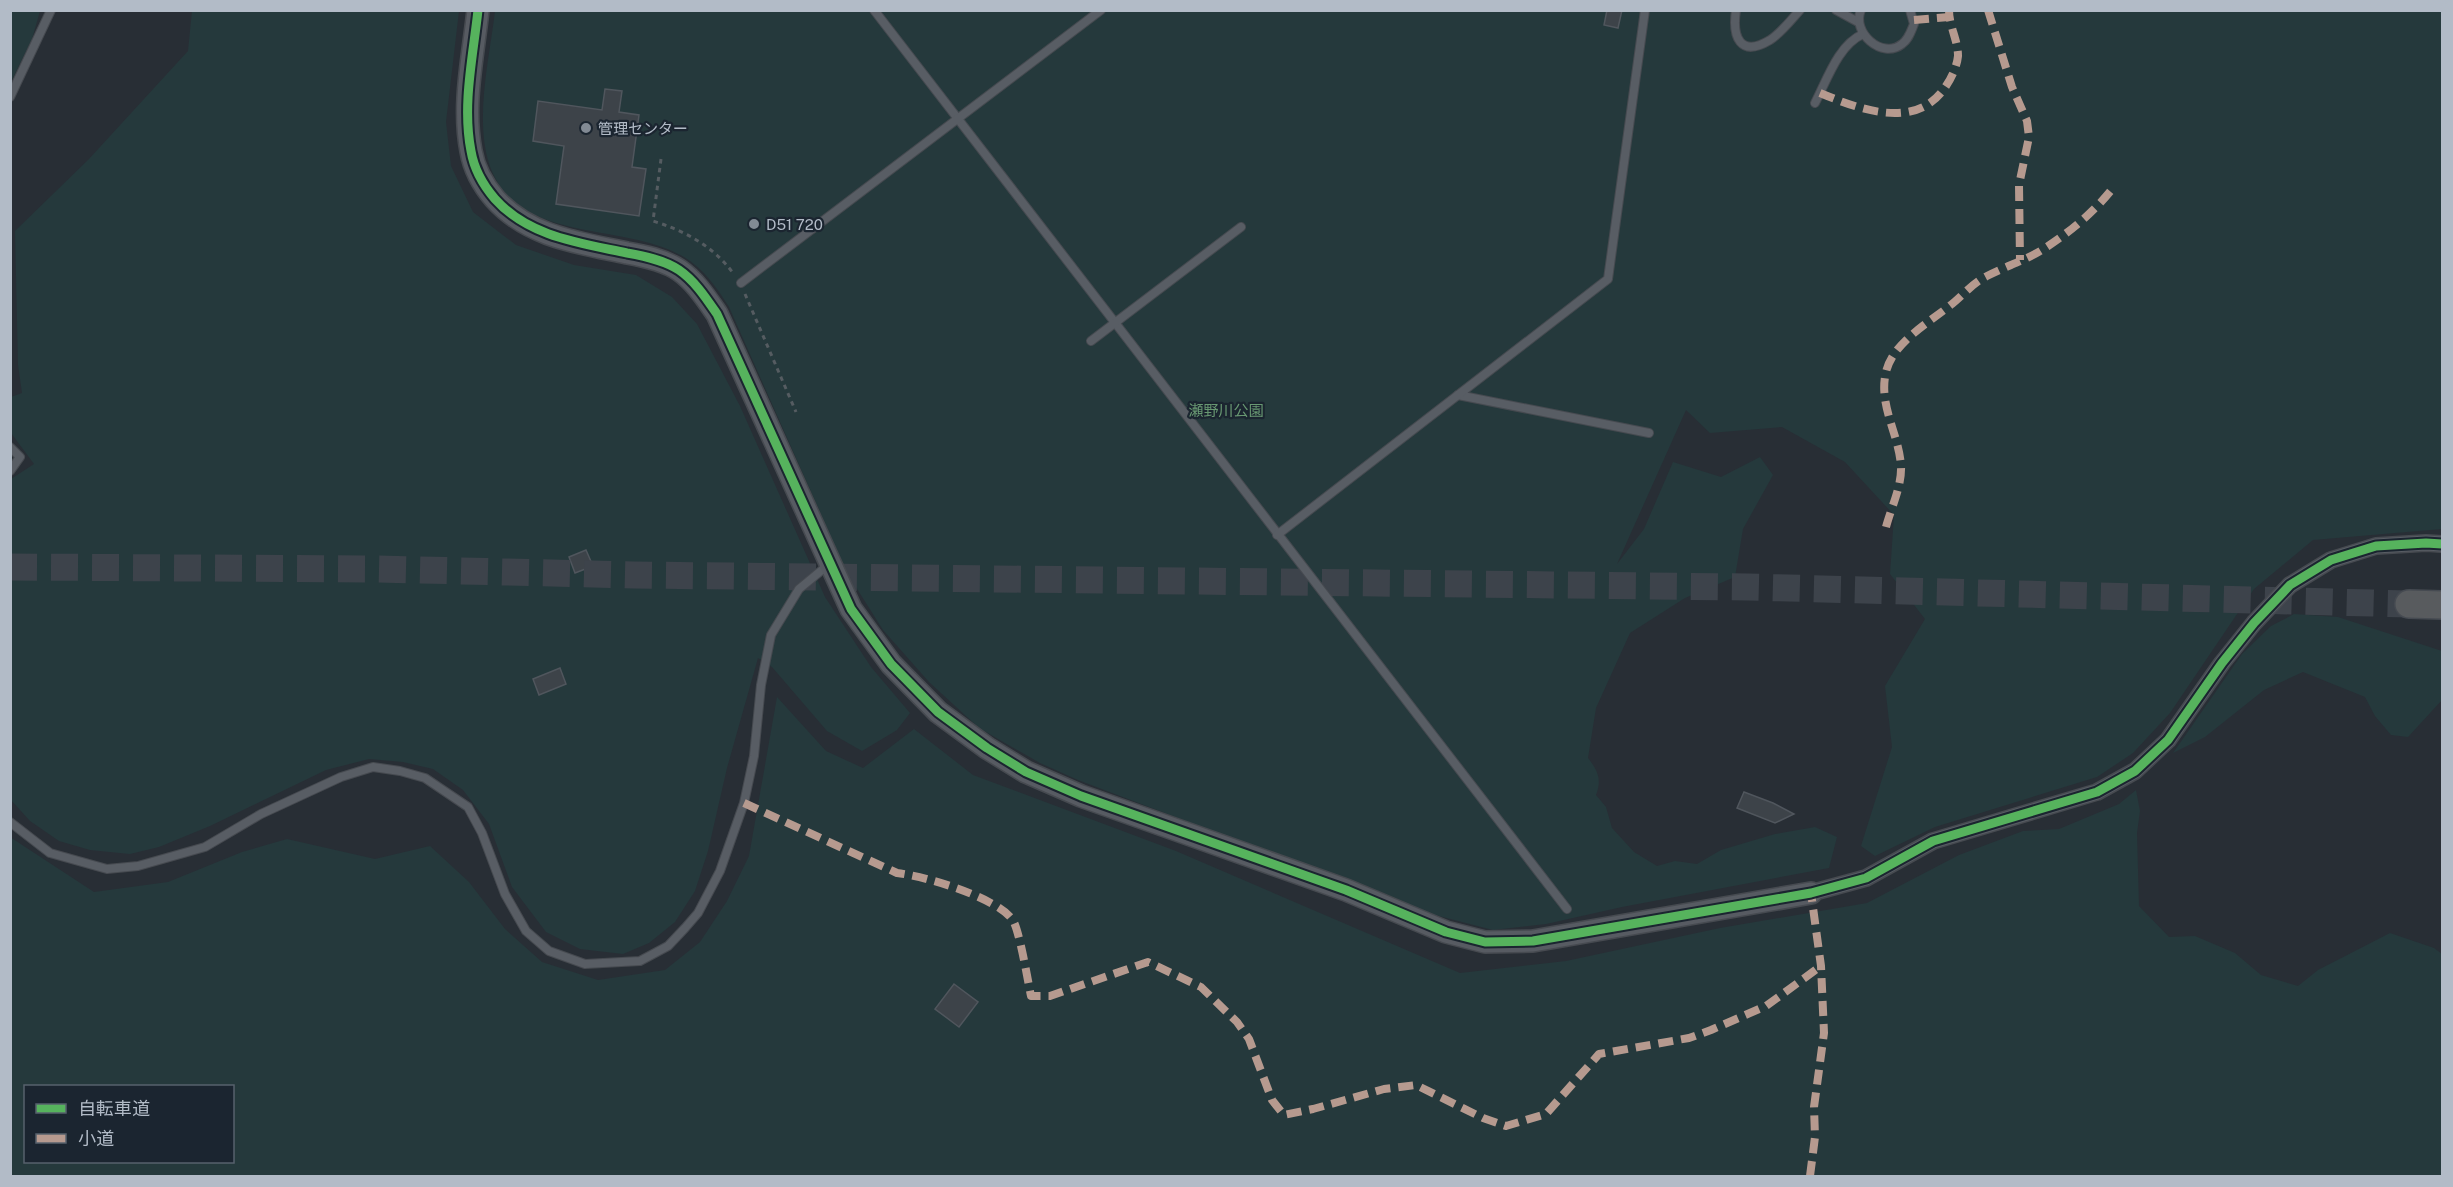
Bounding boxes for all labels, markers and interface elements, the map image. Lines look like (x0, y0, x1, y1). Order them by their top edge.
place label: 管理センター (598, 120, 688, 137)
marker: 管理センター (579, 121, 593, 135)
place label: D51 720 (766, 216, 823, 233)
marker: D51 720 (747, 217, 761, 231)
park label: 瀬野川公園 (1188, 402, 1264, 419)
legend (24, 1085, 234, 1163)
text: 自転車道 (78, 1098, 150, 1119)
text: 小道 (78, 1128, 114, 1149)

